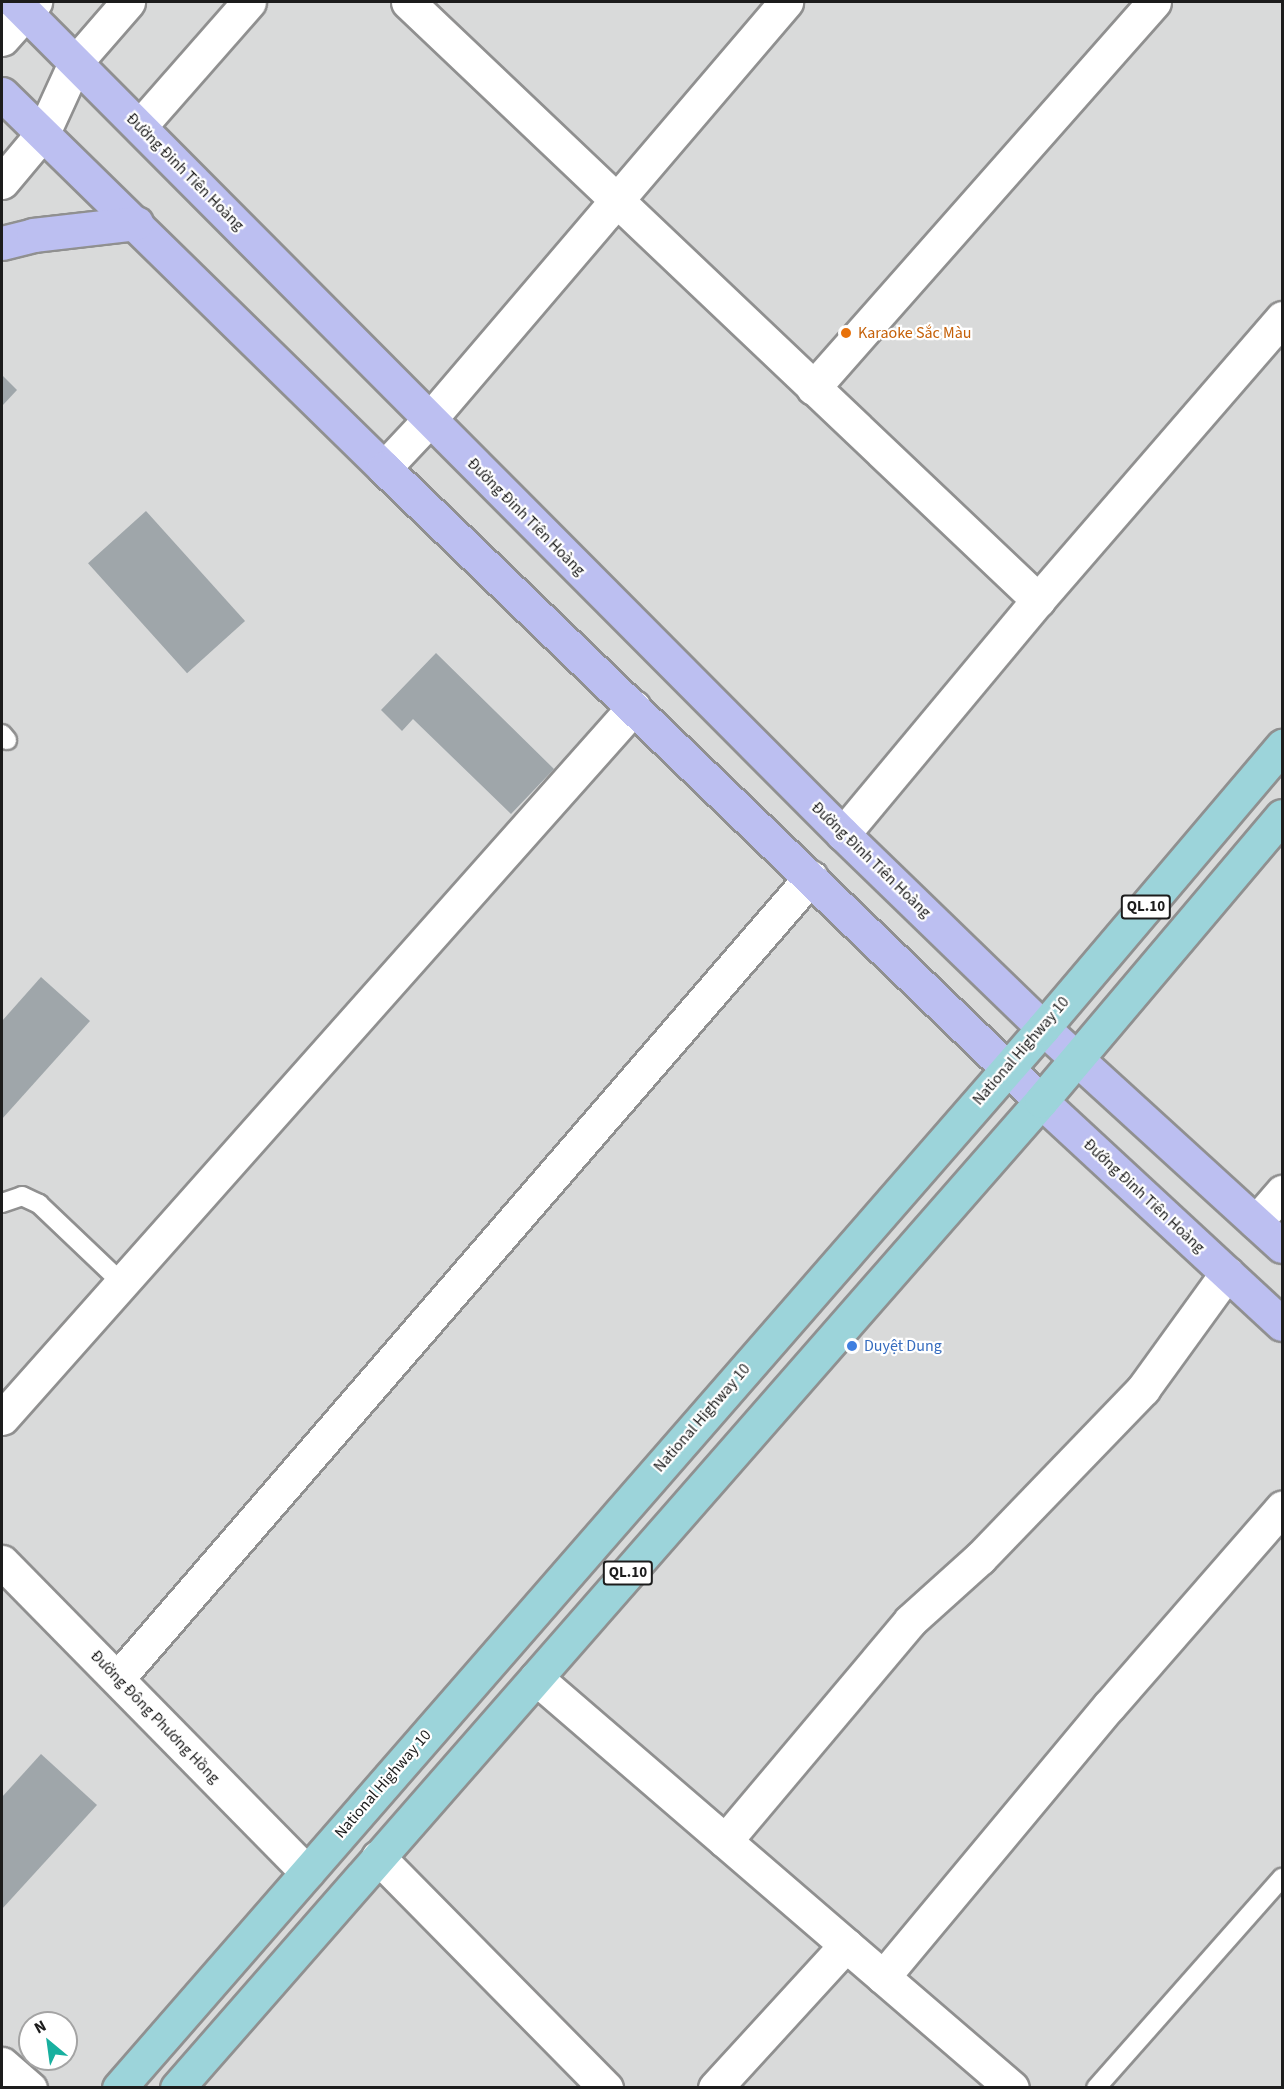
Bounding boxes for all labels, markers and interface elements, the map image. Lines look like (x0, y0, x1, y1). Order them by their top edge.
street label: Đường Đinh Tiên Hoàng (122, 109, 248, 235)
place label: Karaoke Sắc Màu (858, 323, 972, 343)
marker: Karaoke Sắc Màu (839, 326, 853, 340)
street label: Đường Đinh Tiên Hoàng (463, 454, 589, 580)
street label: Đường Đinh Tiên Hoàng (807, 798, 935, 922)
road number: QL.10 (1120, 895, 1172, 919)
street label: National Highway 10 (969, 993, 1073, 1109)
street label: Đướng Đinh Tiên Hoàng (1080, 1135, 1208, 1257)
place label: Duyệt Dung (864, 1336, 942, 1356)
marker: Duyệt Dung (845, 1339, 859, 1353)
street label: National Highway 10 (650, 1360, 754, 1476)
road number: QL.10 (602, 1561, 654, 1585)
street label: Đường Đông Phương Hồng (86, 1647, 224, 1787)
street label: National Highway 10 (331, 1726, 435, 1842)
north arrow (18, 2011, 78, 2071)
text: N (30, 2015, 50, 2039)

